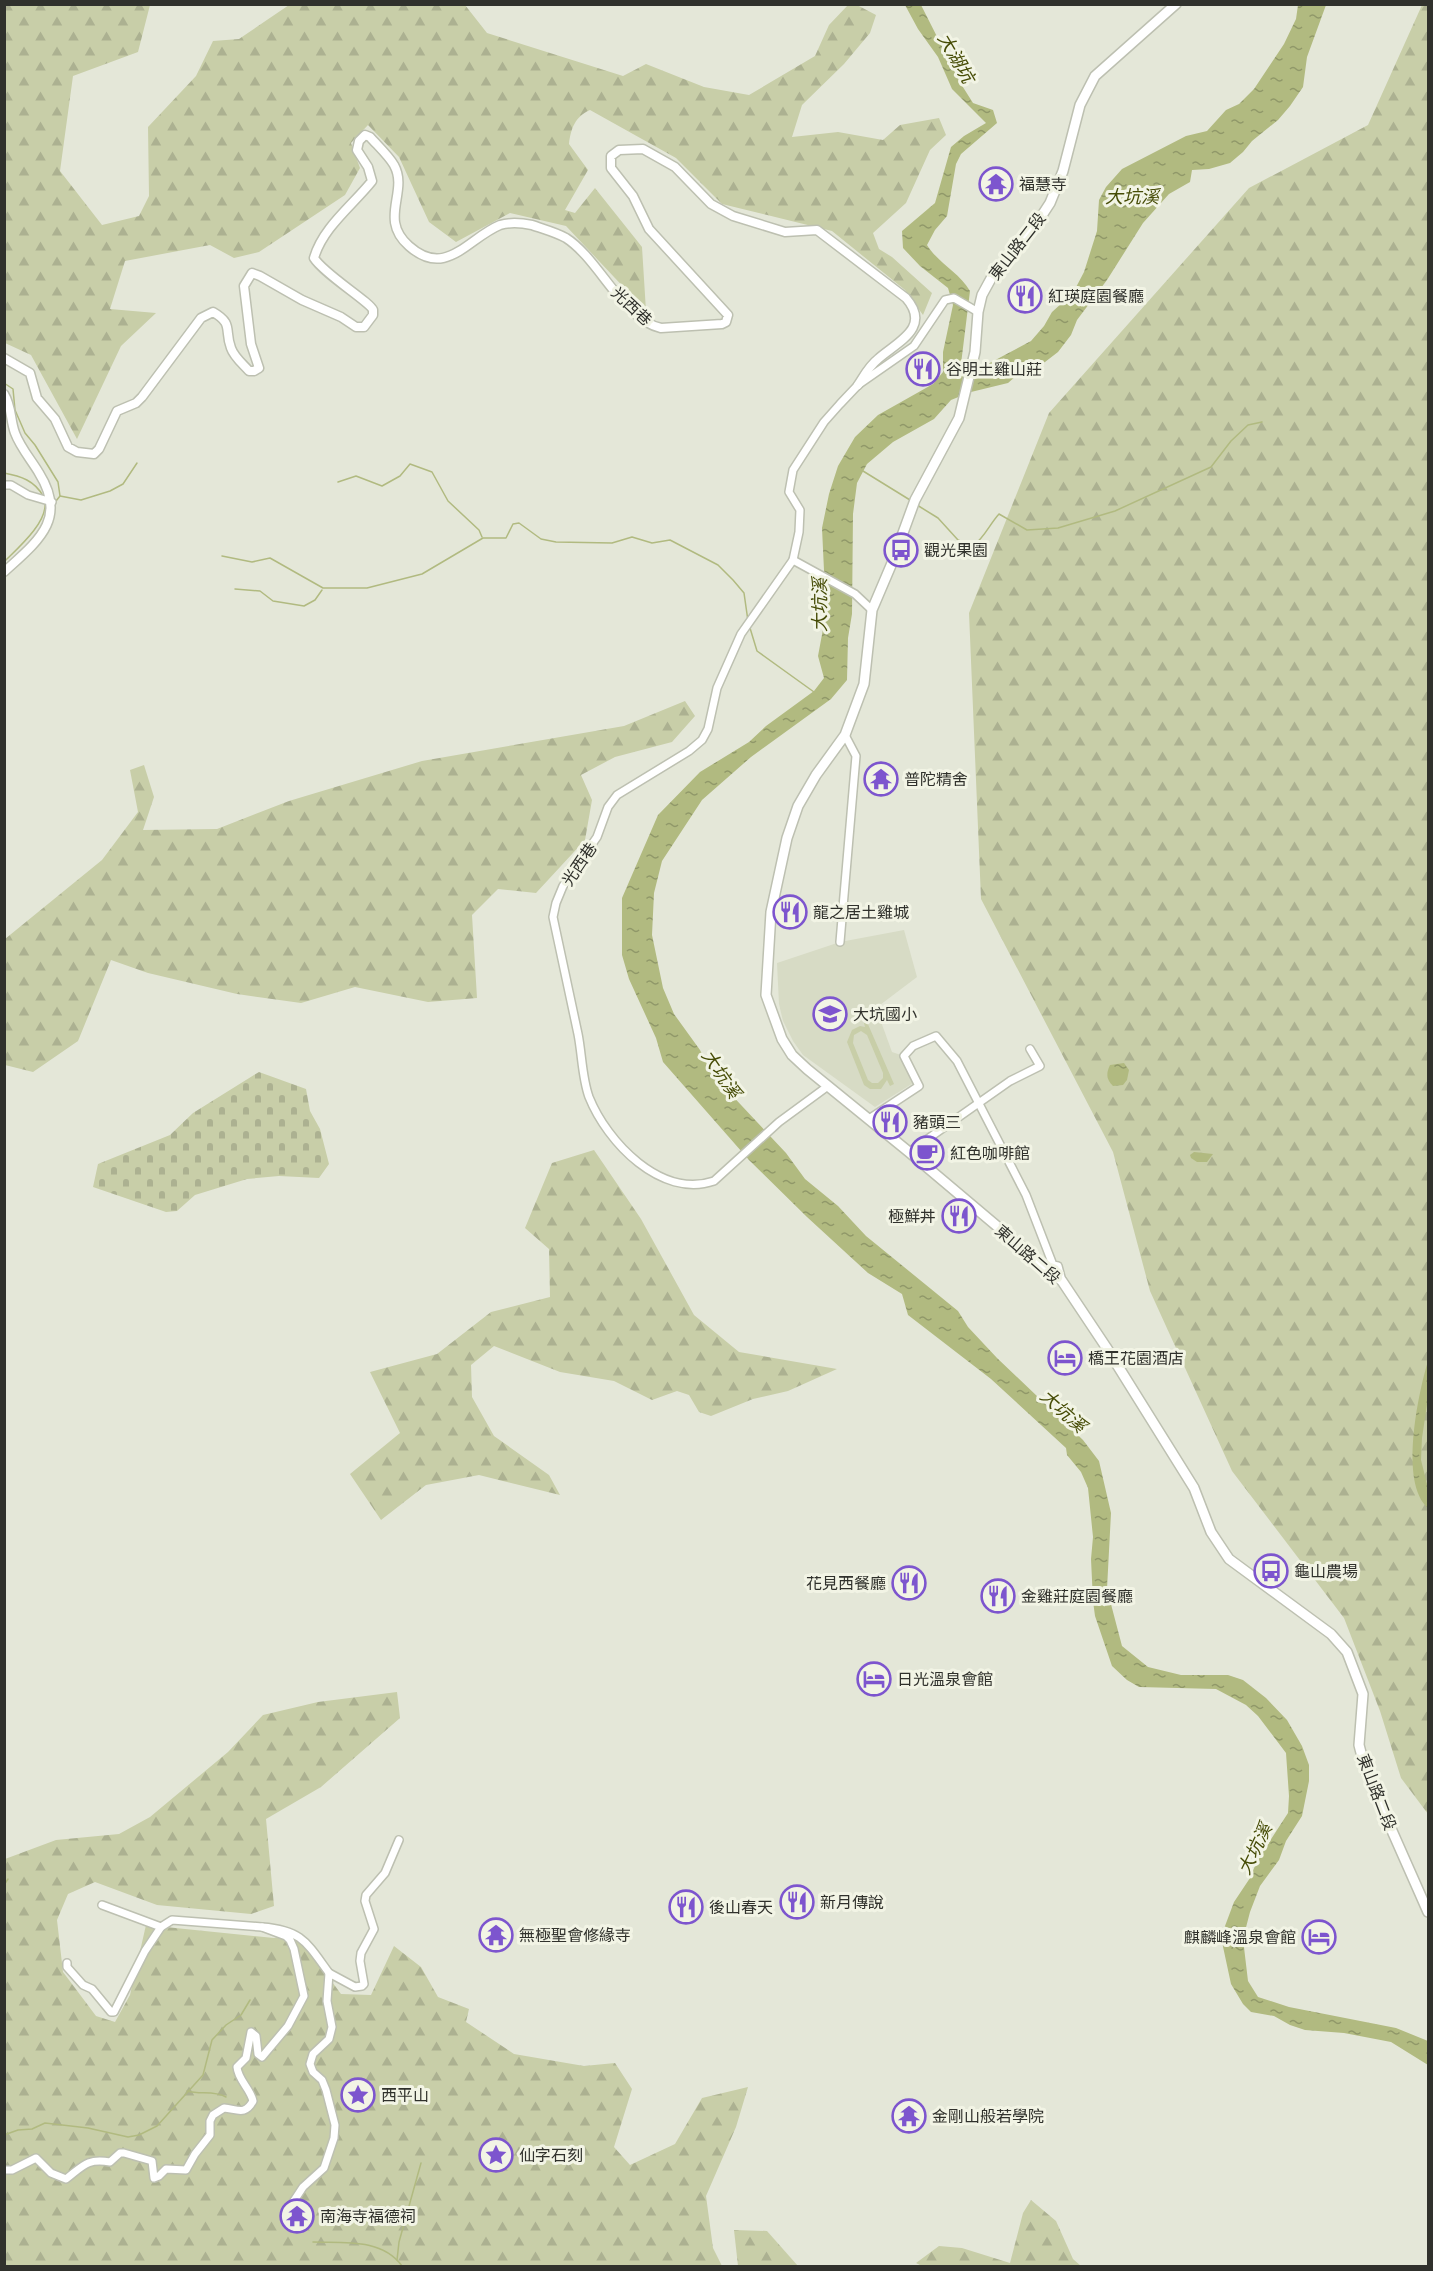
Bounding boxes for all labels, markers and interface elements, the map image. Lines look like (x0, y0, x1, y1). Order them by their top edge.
water label: 大湖坑 (934, 29, 981, 89)
temple icon: 福慧寺 (978, 166, 1014, 202)
place label: 福慧寺 (1019, 175, 1067, 194)
water label: 大坑溪 (1105, 186, 1162, 207)
street label: 東山路二段 (985, 209, 1050, 284)
restaurant icon: 紅瑛庭園餐廳 (1007, 278, 1043, 314)
street label: 光西巷 (608, 283, 656, 330)
place label: 紅瑛庭園餐廳 (1048, 287, 1144, 306)
restaurant icon: 谷明土雞山莊 (905, 351, 941, 387)
place label: 谷明土雞山莊 (946, 360, 1042, 379)
bus stop icon: 觀光果園 (883, 532, 919, 568)
place label: 觀光果園 (924, 541, 988, 560)
water label: 大坑溪 (809, 575, 830, 632)
temple icon: 普陀精舍 (863, 761, 899, 797)
place label: 普陀精舍 (904, 770, 968, 789)
street label: 光西巷 (558, 839, 601, 889)
restaurant icon: 龍之居土雞城 (772, 894, 808, 930)
place label: 龍之居土雞城 (813, 903, 909, 922)
school or university icon: 大坑國小 (812, 996, 848, 1032)
place label: 大坑國小 (853, 1005, 917, 1024)
water label: 大坑溪 (698, 1045, 747, 1104)
restaurant icon: 豬頭三 (872, 1104, 908, 1140)
place label: 豬頭三 (913, 1113, 961, 1132)
cafe icon: 紅色咖啡館 (909, 1135, 945, 1171)
place label: 紅色咖啡館 (950, 1144, 1030, 1163)
restaurant icon: 極鮮丼 (941, 1198, 977, 1234)
place label: 極鮮丼 (888, 1207, 936, 1226)
street label: 東山路二段 (991, 1221, 1064, 1288)
hotel icon: 橋王花園酒店 (1047, 1340, 1083, 1376)
place label: 橋王花園酒店 (1088, 1349, 1184, 1368)
water label: 大坑溪 (1036, 1385, 1093, 1439)
bus stop icon: 龜山農場 (1253, 1553, 1289, 1589)
place label: 龜山農場 (1294, 1562, 1358, 1581)
restaurant icon: 花見西餐廳 (891, 1565, 927, 1601)
place label: 花見西餐廳 (806, 1574, 886, 1593)
restaurant icon: 金雞莊庭園餐廳 (980, 1578, 1016, 1614)
place label: 金雞莊庭園餐廳 (1021, 1587, 1133, 1606)
hotel icon: 日光溫泉會館 (856, 1661, 892, 1697)
place label: 日光溫泉會館 (897, 1670, 993, 1689)
street label: 東山路二段 (1353, 1751, 1400, 1833)
water label: 大坑溪 (1233, 1817, 1277, 1878)
restaurant icon: 新月傳說 (779, 1884, 815, 1920)
restaurant icon: 後山春天 (668, 1889, 704, 1925)
place label: 新月傳說 (820, 1893, 884, 1912)
place label: 後山春天 (709, 1898, 773, 1917)
temple icon: 無極聖會修緣寺 (478, 1917, 514, 1953)
hotel icon: 麒麟峰溫泉會館 (1301, 1919, 1337, 1955)
place label: 無極聖會修緣寺 (519, 1926, 631, 1945)
place label: 麒麟峰溫泉會館 (1184, 1928, 1296, 1947)
place icon: 西平山 (340, 2077, 376, 2113)
place label: 西平山 (381, 2086, 429, 2105)
temple icon: 金剛山般若學院 (891, 2098, 927, 2134)
place label: 金剛山般若學院 (932, 2107, 1044, 2126)
place icon: 仙字石刻 (478, 2137, 514, 2173)
place label: 仙字石刻 (519, 2146, 583, 2165)
temple icon: 南海寺福德祠 (279, 2198, 315, 2234)
place label: 南海寺福德祠 (320, 2207, 416, 2226)

